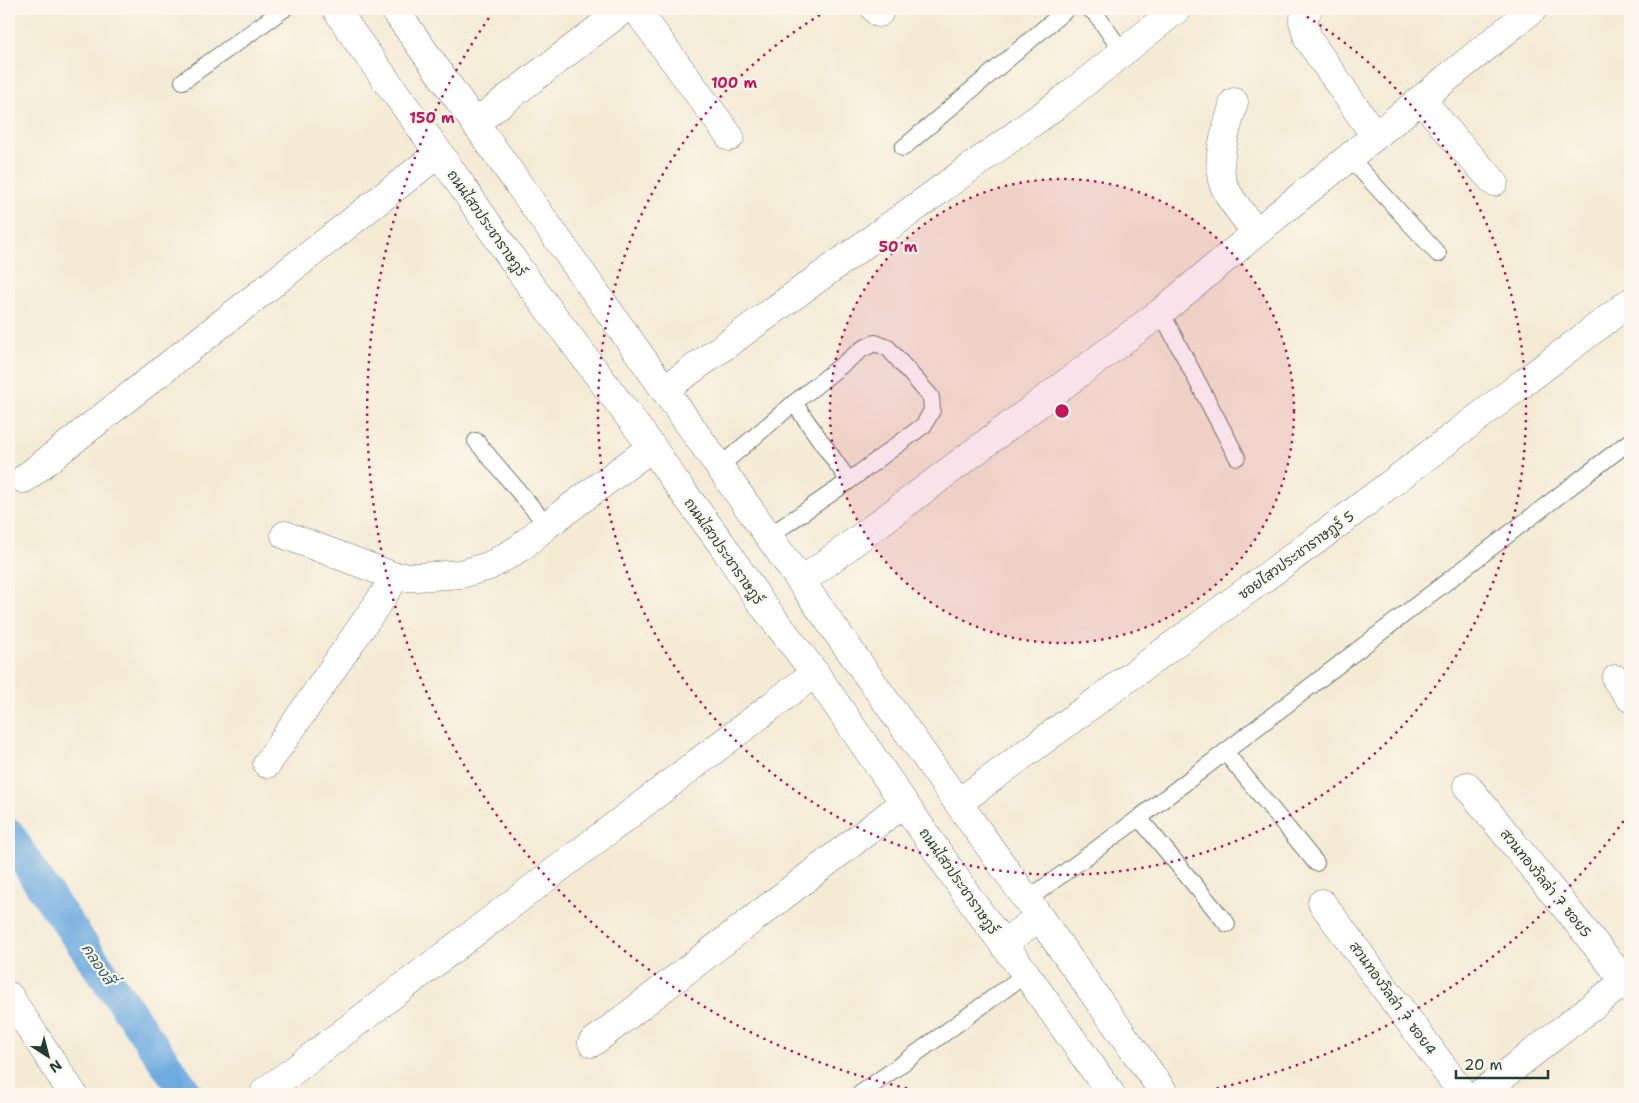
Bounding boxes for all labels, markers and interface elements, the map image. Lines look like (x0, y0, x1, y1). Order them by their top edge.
text: 100 m (711, 73, 757, 93)
text: 150 m (409, 108, 455, 128)
street label: ถนนไสวประชาราษฎร์ (443, 166, 531, 280)
text: 50 m (879, 237, 918, 257)
centre of rings (1053, 402, 1071, 420)
street label: ถนนไสวประชาราษฎร์ (680, 494, 768, 608)
street label: ซอยไสวประชาราษฎร์ 5 (1234, 507, 1358, 603)
street label: ถนนไสวประชาราษฎร์ (915, 824, 1003, 938)
street label: สวนทองวิลล่า 7 ซอย5 (1497, 825, 1595, 941)
water label: คลองสี่ (77, 937, 125, 992)
street label: สวนทองวิลล่า 7 ซอย4 (1346, 938, 1440, 1058)
north arrow (22, 1030, 72, 1080)
scale bar (1456, 1048, 1549, 1080)
text: 20 m (1464, 1055, 1503, 1075)
text: N (46, 1056, 65, 1077)

